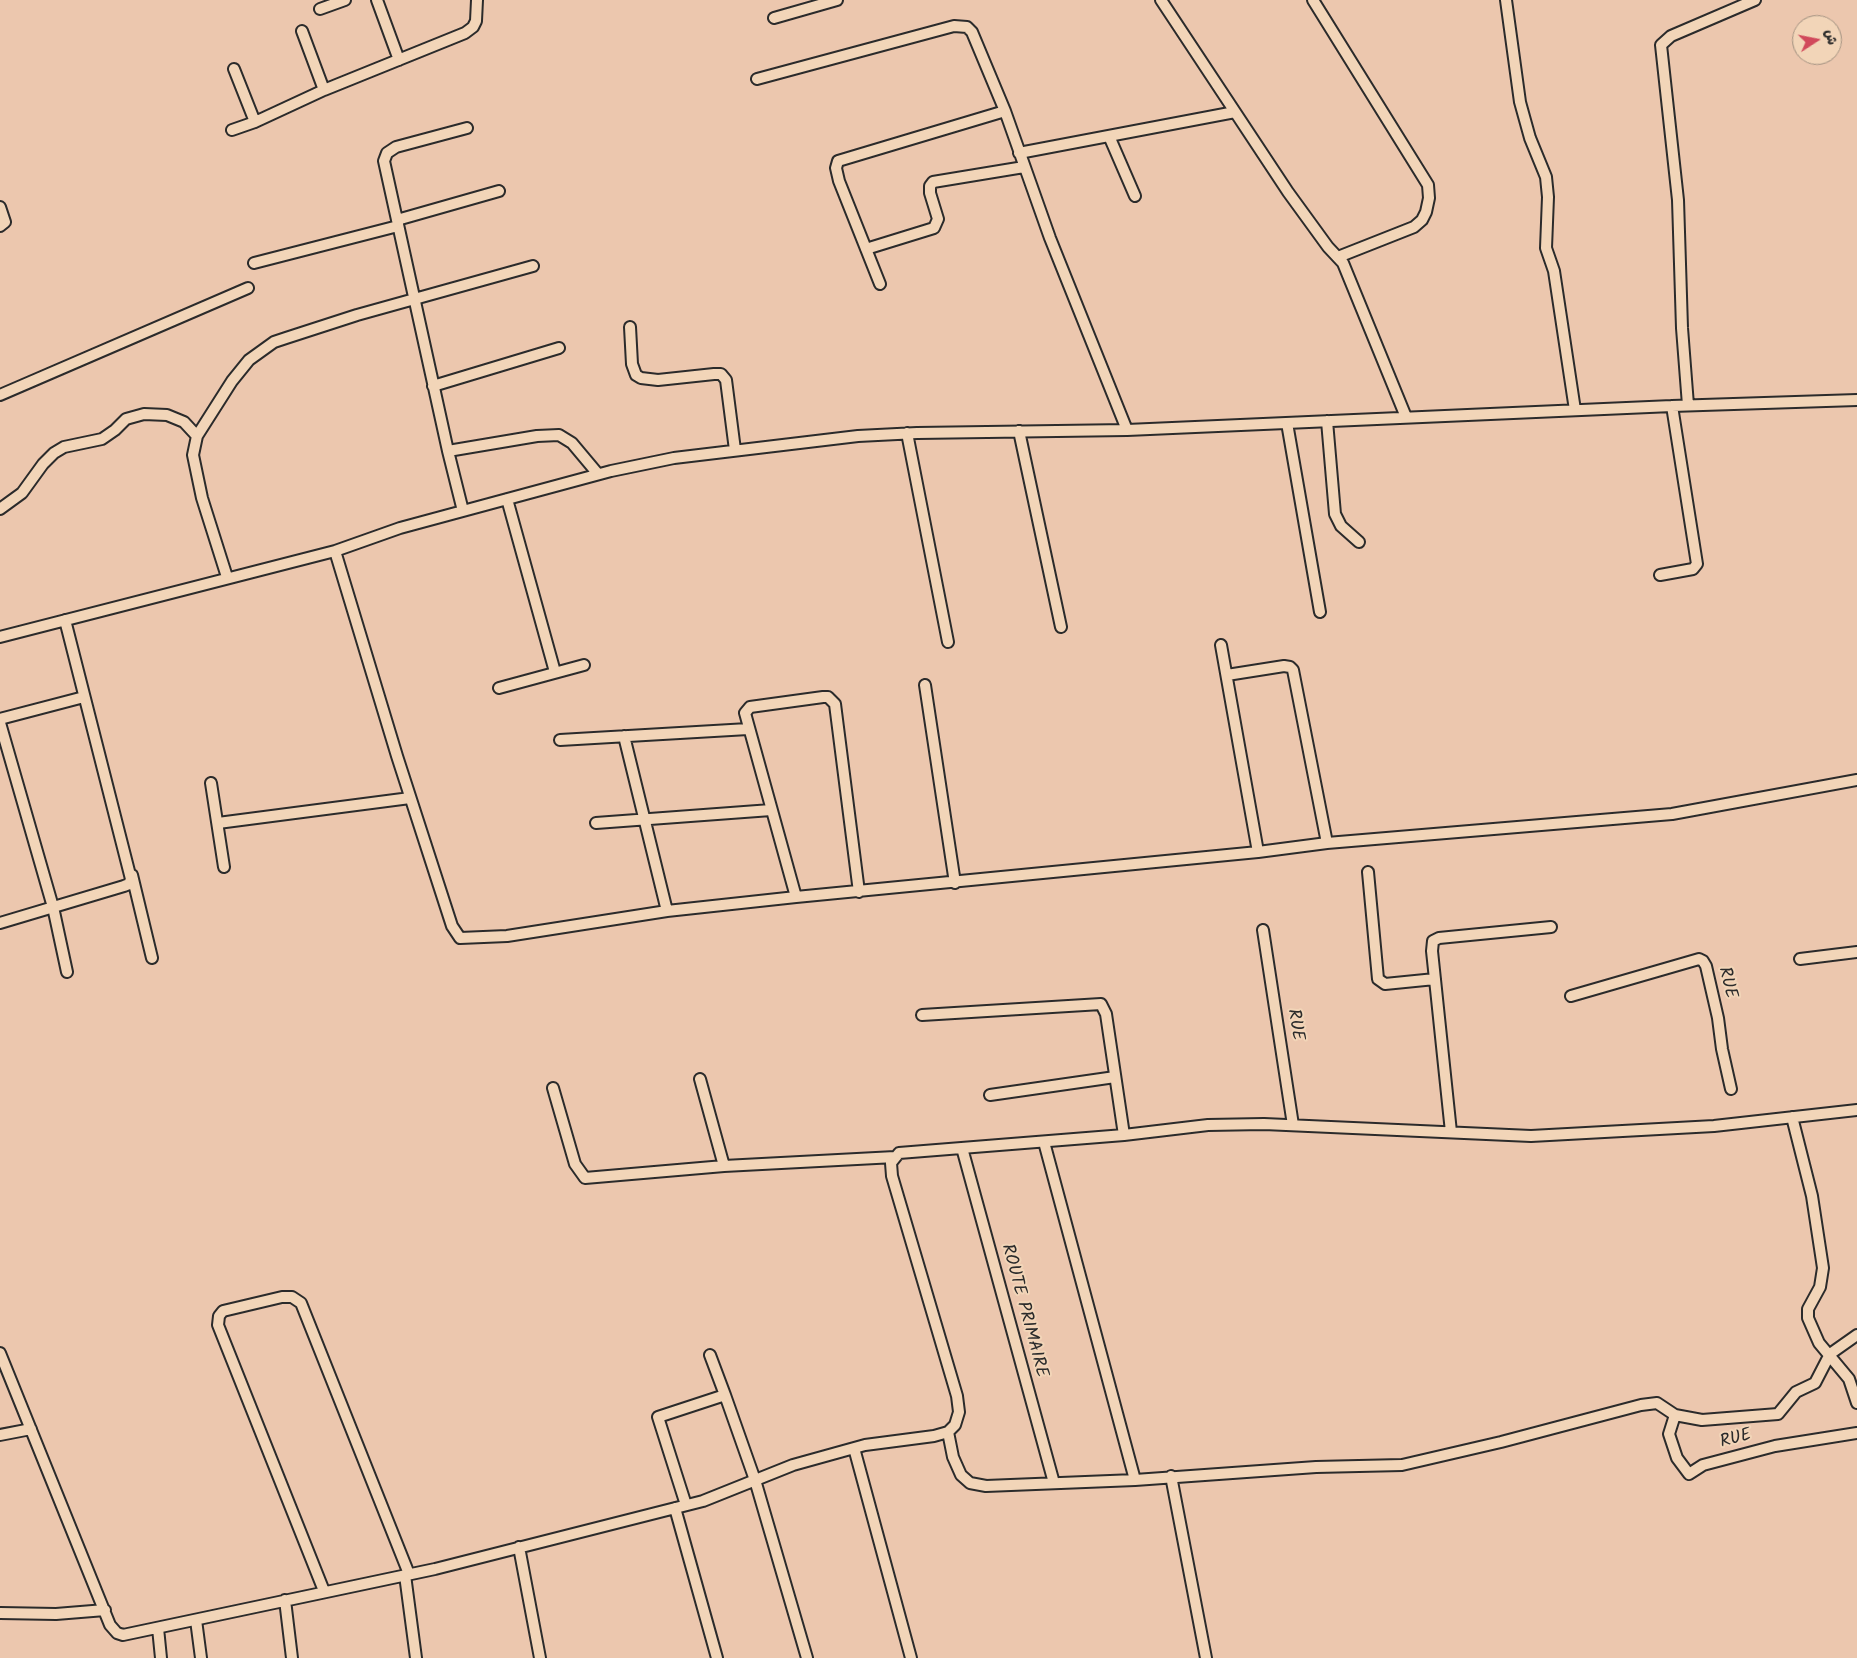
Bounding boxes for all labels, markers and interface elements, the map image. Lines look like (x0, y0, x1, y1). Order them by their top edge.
north arrow (1792, 15, 1842, 65)
text: ش (1818, 28, 1843, 47)
street label: RUE (1712, 965, 1740, 1001)
street label: RUE (1281, 1008, 1307, 1042)
street label: ROUTE PRIMAIRE (995, 1242, 1051, 1380)
street label: RUE (1718, 1425, 1754, 1455)

